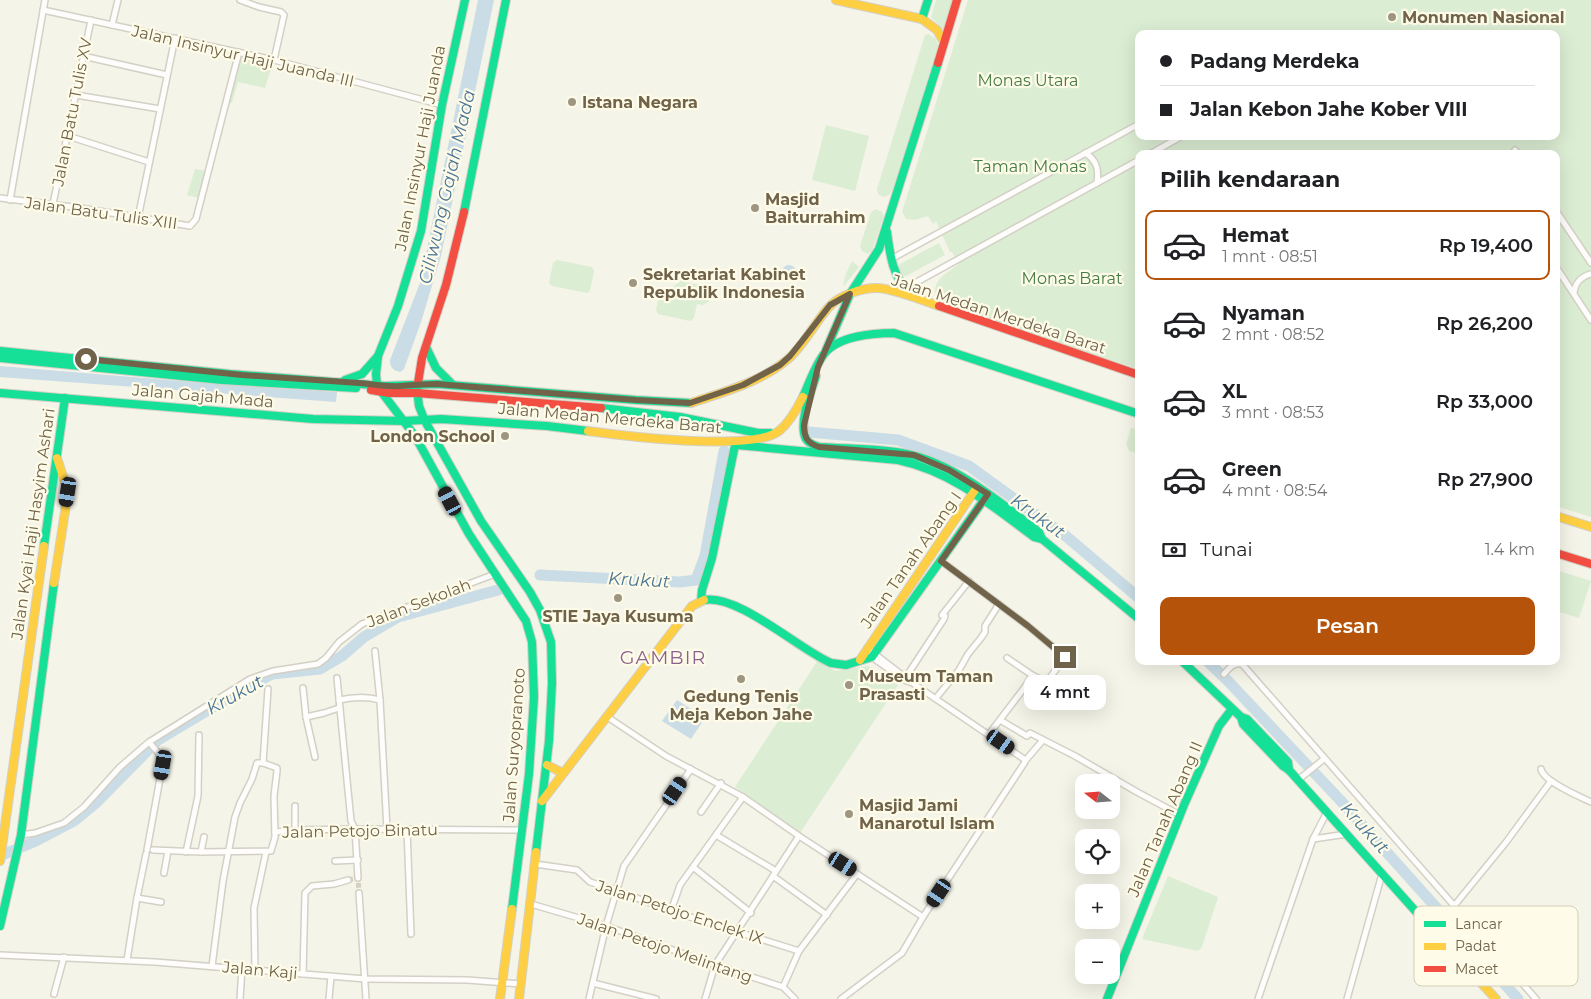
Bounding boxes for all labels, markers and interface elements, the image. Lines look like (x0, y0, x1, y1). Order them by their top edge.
place label: Monumen Nasional (1402, 8, 1565, 27)
marker: Monumen Nasional (1386, 11, 1398, 23)
street label: Jalan Insinyur Haji Juanda III (129, 21, 356, 91)
street label: Jalan Batu Tulis XV (48, 35, 96, 189)
street label: Jalan Insinyur Haji Juanda (391, 44, 449, 253)
text: Padang Merdeka (1190, 50, 1359, 73)
park label: Monas Utara (977, 71, 1079, 90)
water label: Ciliwung Gajah Mada (414, 88, 480, 286)
place label: Istana Negara (582, 93, 698, 112)
marker: Istana Negara (566, 96, 578, 108)
text: Jalan Kebon Jahe Kober VIII (1190, 98, 1468, 121)
park label: Taman Monas (974, 157, 1087, 176)
text: Pilih kendaraan (1160, 166, 1340, 193)
place label: Masjid Baiturrahim (765, 190, 866, 227)
street label: Jalan Batu Tulis XIII (22, 193, 179, 233)
marker: Masjid Baiturrahim (749, 202, 761, 214)
icon: car (1162, 223, 1207, 268)
text: Hemat (1222, 224, 1289, 247)
text: Rp 19,400 (1439, 234, 1533, 257)
text: 1 mnt · 08:51 (1222, 247, 1318, 266)
place label: Sekretariat Kabinet Republik Indonesia (643, 265, 806, 302)
park label: Monas Barat (1022, 269, 1123, 288)
street label: Jalan Medan Merdeka Barat (888, 270, 1109, 358)
marker: Sekretariat Kabinet Republik Indonesia (627, 277, 639, 289)
icon: car (1162, 301, 1207, 346)
text: Nyaman (1222, 302, 1305, 325)
text: Rp 26,200 (1436, 312, 1533, 335)
text: 2 mnt · 08:52 (1222, 325, 1324, 344)
route start (75, 348, 97, 370)
icon: car (1162, 379, 1207, 424)
street label: Jalan Gajah Mada (131, 380, 274, 412)
text: XL (1222, 380, 1247, 403)
text: Rp 33,000 (1436, 390, 1533, 413)
street label: Jalan Medan Merdeka Barat (496, 399, 723, 437)
text: 3 mnt · 08:53 (1222, 403, 1324, 422)
street label: Jalan Kyai Haji Hasyim Ashari (7, 407, 59, 642)
place label: London School (370, 427, 495, 446)
marker: London School (499, 430, 511, 442)
icon: car (1162, 457, 1207, 502)
text: Green (1222, 458, 1282, 481)
text: Rp 27,900 (1437, 468, 1533, 491)
car (58, 476, 77, 508)
text: 4 mnt · 08:54 (1222, 481, 1327, 500)
car (436, 484, 463, 518)
street label: Jalan Tanah Abang I (856, 488, 965, 633)
water label: Krukut (1007, 489, 1070, 543)
icon: cash (1160, 536, 1188, 564)
text: Tunai (1200, 538, 1253, 561)
text: 1.4 km (1485, 540, 1535, 559)
water label: Krukut (608, 567, 671, 593)
street label: Jalan Sekolah (364, 575, 474, 632)
marker: STIE Jaya Kusuma (612, 592, 624, 604)
button: Pesan (1160, 597, 1535, 655)
place label: STIE Jaya Kusuma (542, 607, 694, 626)
district label: GAMBIR (620, 646, 706, 669)
route end (1054, 646, 1076, 668)
street label: Jalan Suryopranoto (499, 667, 529, 824)
place label: Museum Taman Prasasti (859, 667, 993, 704)
water label: Krukut (203, 670, 268, 720)
marker: Gedung Tenis Meja Kebon Jahe (735, 673, 747, 685)
callout: 4 mnt (1024, 674, 1106, 710)
marker: Museum Taman Prasasti (843, 679, 855, 691)
text: 4 mnt (1040, 683, 1090, 702)
place label: Gedung Tenis Meja Kebon Jahe (669, 687, 813, 724)
car (984, 727, 1017, 757)
street label: Jalan Tanah Abang II (1123, 738, 1206, 900)
car (153, 749, 172, 781)
car (660, 774, 689, 808)
north arrow (1075, 774, 1120, 819)
map controls (1075, 774, 1120, 984)
place label: Masjid Jami Manarotul Islam (859, 796, 995, 833)
water label: Krukut (1336, 798, 1394, 859)
marker: Masjid Jami Manarotul Islam (843, 808, 855, 820)
street label: Jalan Petojo Binatu (281, 820, 438, 842)
button: locate (1075, 829, 1120, 874)
car (826, 850, 859, 878)
street label: Jalan Petojo Enclek IX (593, 876, 767, 948)
car (924, 876, 953, 910)
button: + (1075, 884, 1120, 929)
legend (1414, 906, 1578, 986)
street label: Jalan Petojo Melintang (574, 909, 755, 987)
text: Lancar (1455, 915, 1503, 933)
text: Padat (1455, 937, 1497, 955)
button: − (1075, 939, 1120, 984)
street label: Jalan Kaji (221, 957, 298, 983)
text: Macet (1455, 960, 1499, 978)

